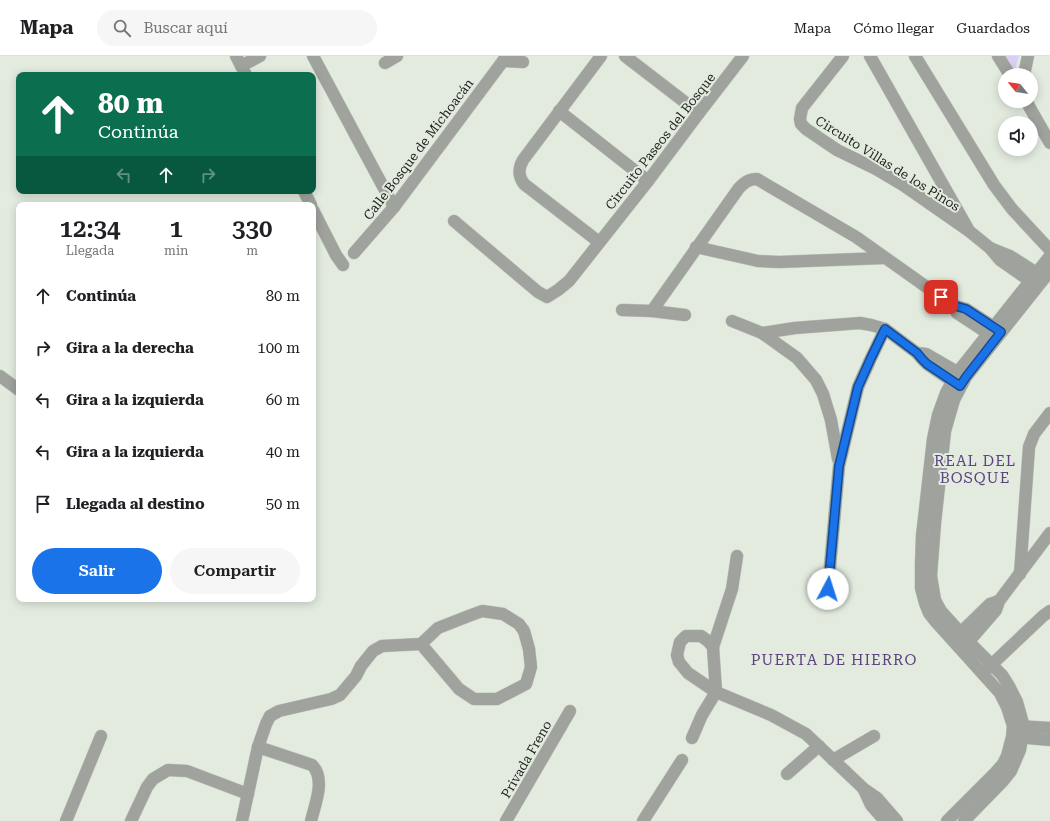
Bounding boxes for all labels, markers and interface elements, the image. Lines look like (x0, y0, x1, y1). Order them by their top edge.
search box (97, 10, 377, 46)
text: Mapa (20, 16, 73, 39)
icon: search (111, 17, 133, 39)
text: Buscar aquí (143, 19, 228, 37)
text: Mapa (794, 20, 831, 36)
text: Cómo llegar (853, 20, 934, 36)
text: Guardados (956, 20, 1030, 36)
north arrow (998, 68, 1038, 108)
map controls (998, 68, 1038, 156)
street label: Circuito Paseos del Bosque (602, 70, 718, 213)
street label: Calle Bosque de Michoacán (360, 75, 477, 223)
text: 80 m (98, 87, 163, 120)
icon: ahead (32, 88, 84, 140)
street label: Circuito Villas de los Pinos (813, 113, 963, 214)
button: sound (998, 116, 1038, 156)
text: Continúa (98, 121, 179, 142)
icon: left (113, 164, 135, 186)
icon: ahead (155, 164, 177, 186)
icon: right (197, 164, 219, 186)
text: 12:34 (60, 215, 120, 243)
text: 1 (170, 215, 183, 243)
text: 330 (232, 215, 272, 243)
text: Llegada (66, 243, 114, 258)
text: min (164, 243, 188, 258)
text: m (246, 243, 258, 258)
pin (924, 280, 958, 314)
icon: ahead (32, 285, 54, 307)
icon: arrive (930, 286, 952, 308)
text: Continúa (66, 287, 136, 305)
text: 80 m (266, 287, 300, 305)
icon: right (32, 337, 54, 359)
text: Gira a la derecha (66, 339, 194, 357)
text: 100 m (257, 339, 300, 357)
icon: left (32, 389, 54, 411)
text: Gira a la izquierda (66, 391, 204, 409)
text: 60 m (266, 391, 300, 409)
icon: left (32, 441, 54, 463)
text: Gira a la izquierda (66, 443, 204, 461)
text: 40 m (266, 443, 300, 461)
district label: REAL DEL BOSQUE (934, 452, 1016, 487)
icon: arrive (32, 493, 54, 515)
text: Llegada al destino (66, 495, 205, 513)
text: 50 m (266, 495, 300, 513)
button: Salir (32, 548, 162, 594)
button: Compartir (170, 548, 300, 594)
position arrow (807, 568, 849, 610)
district label: PUERTA DE HIERRO (751, 651, 917, 669)
street label: Privada Freno (498, 718, 555, 801)

